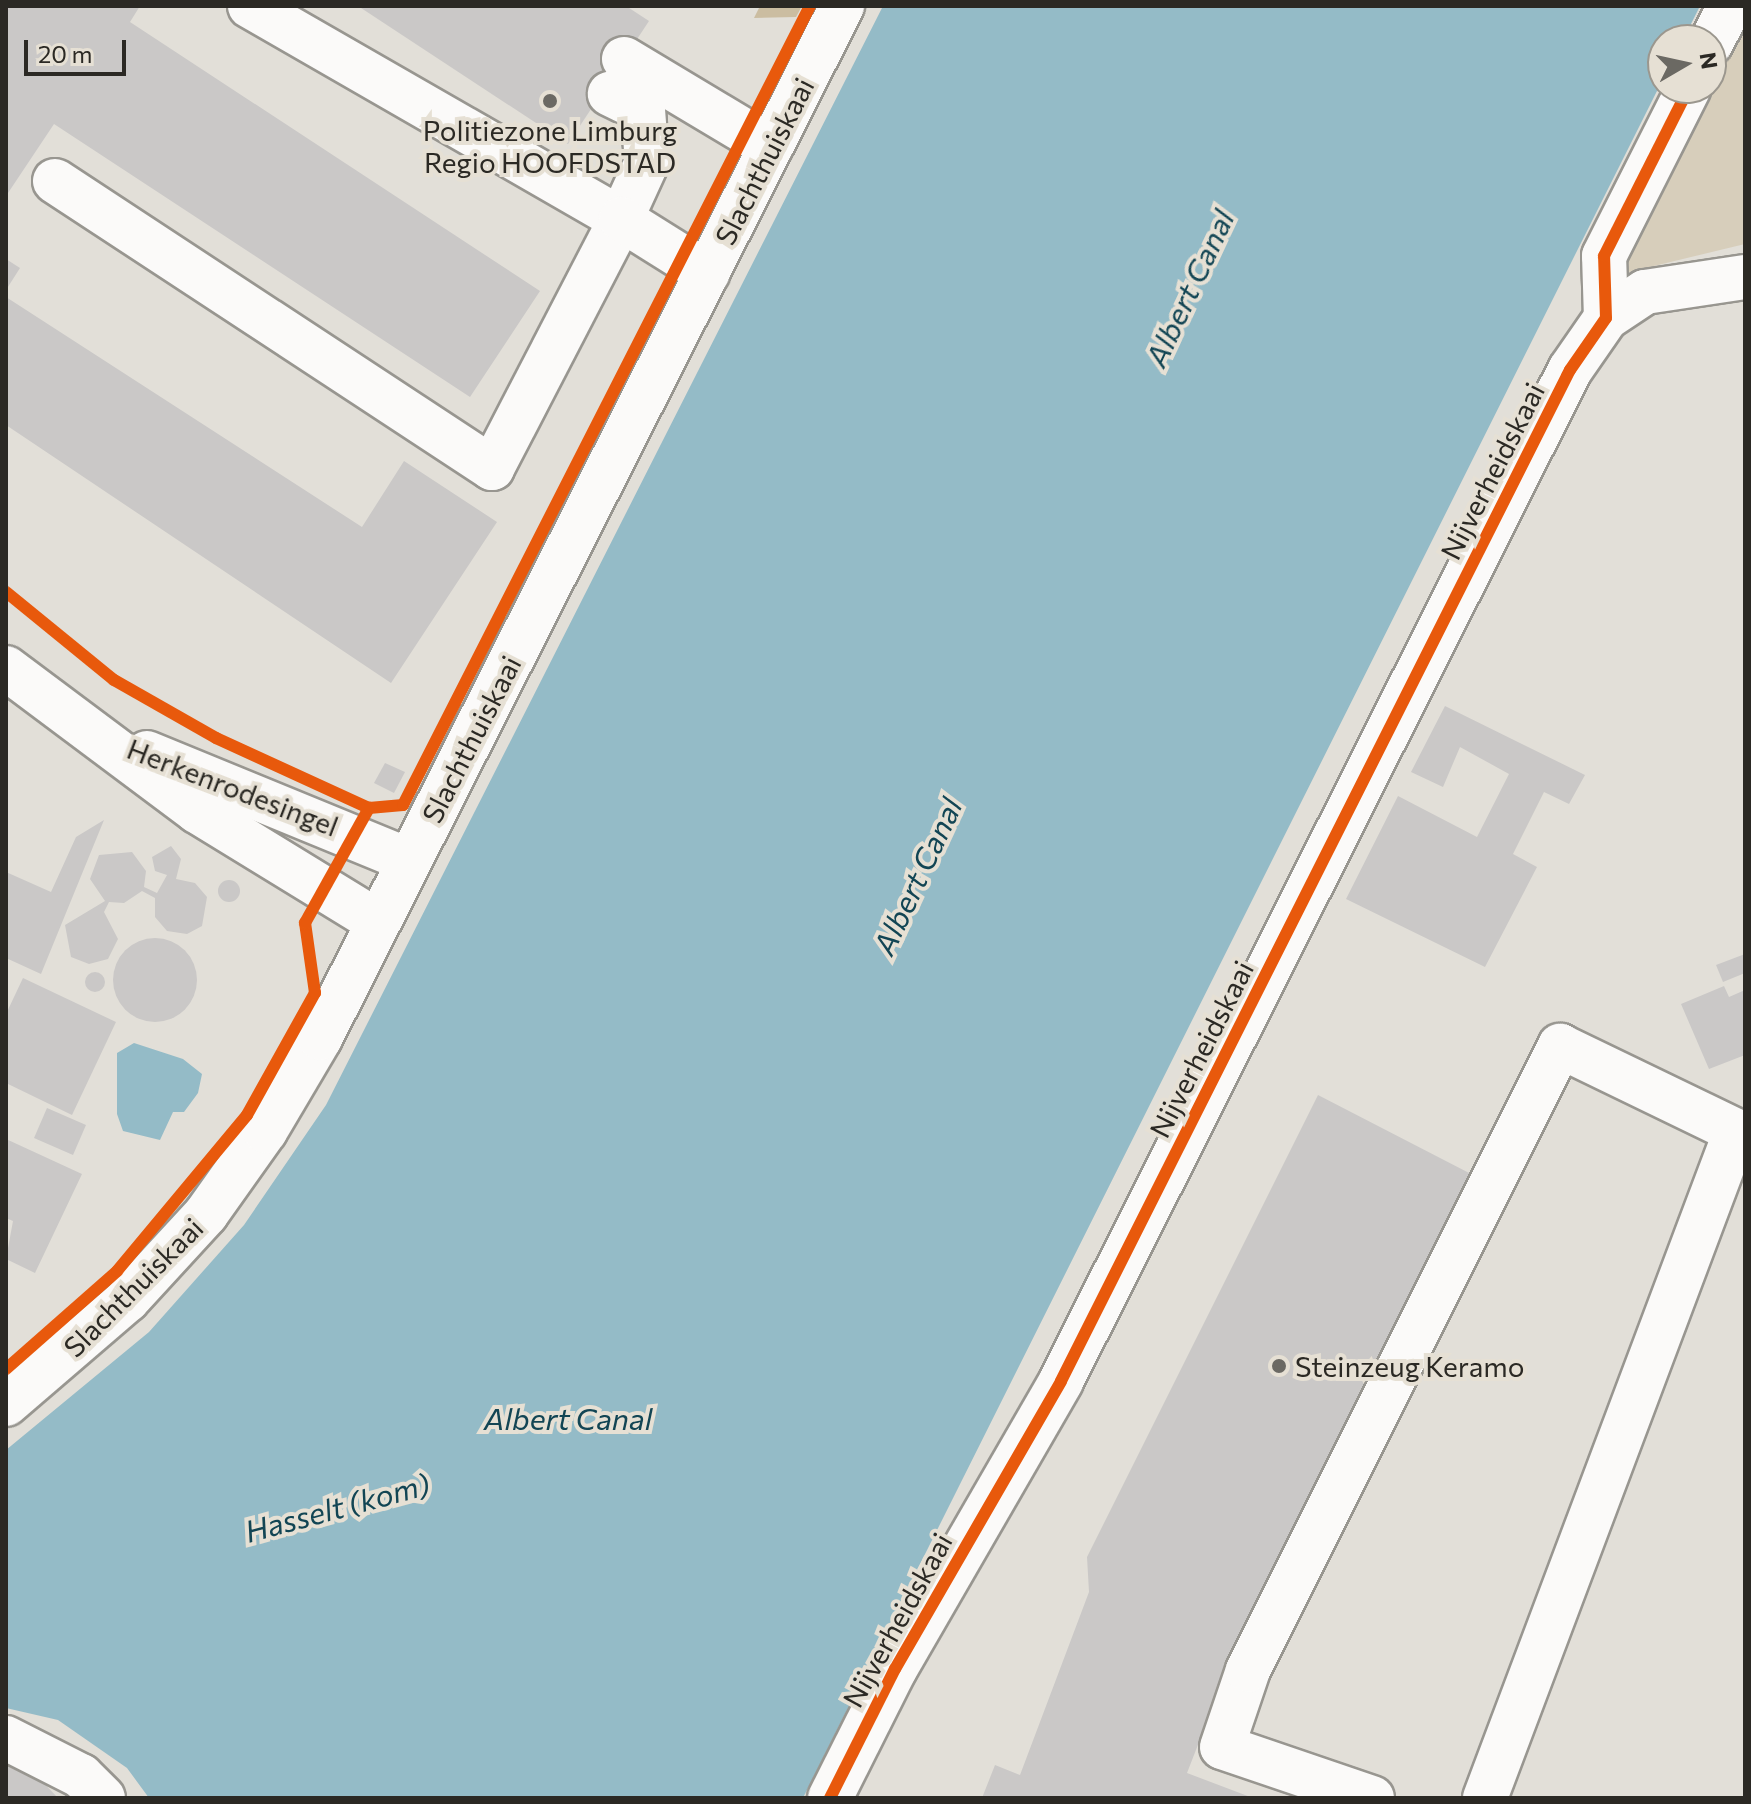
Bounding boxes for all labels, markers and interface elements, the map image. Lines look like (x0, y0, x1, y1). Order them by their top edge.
scale bar (28, 24, 130, 74)
north arrow (1647, 24, 1727, 104)
text: 20 m (38, 39, 92, 68)
text: N (1695, 50, 1724, 71)
street label: Slachthuiskaai (708, 72, 820, 250)
marker: Politiezone Limburg Regio HOOFDSTAD (541, 92, 559, 110)
place label: Politiezone Limburg Regio HOOFDSTAD (423, 113, 677, 179)
water label: Albert Canal (1137, 204, 1241, 372)
street label: Nijverheidskaai (1433, 377, 1551, 565)
street label: Slachthuiskaai (415, 650, 527, 828)
street label: Herkenrodesingel (123, 731, 343, 843)
water label: Albert Canal (865, 792, 969, 960)
street label: Nijverheidskaai (1142, 955, 1260, 1143)
street label: Slachthuiskaai (56, 1210, 210, 1364)
place label: Steinzeug Keramo (1295, 1349, 1525, 1383)
marker: Steinzeug Keramo (1270, 1357, 1288, 1375)
water label: Albert Canal (484, 1400, 652, 1436)
water label: Hasselt (kom) (241, 1465, 433, 1549)
street label: Nijverheidskaai (835, 1527, 959, 1713)

